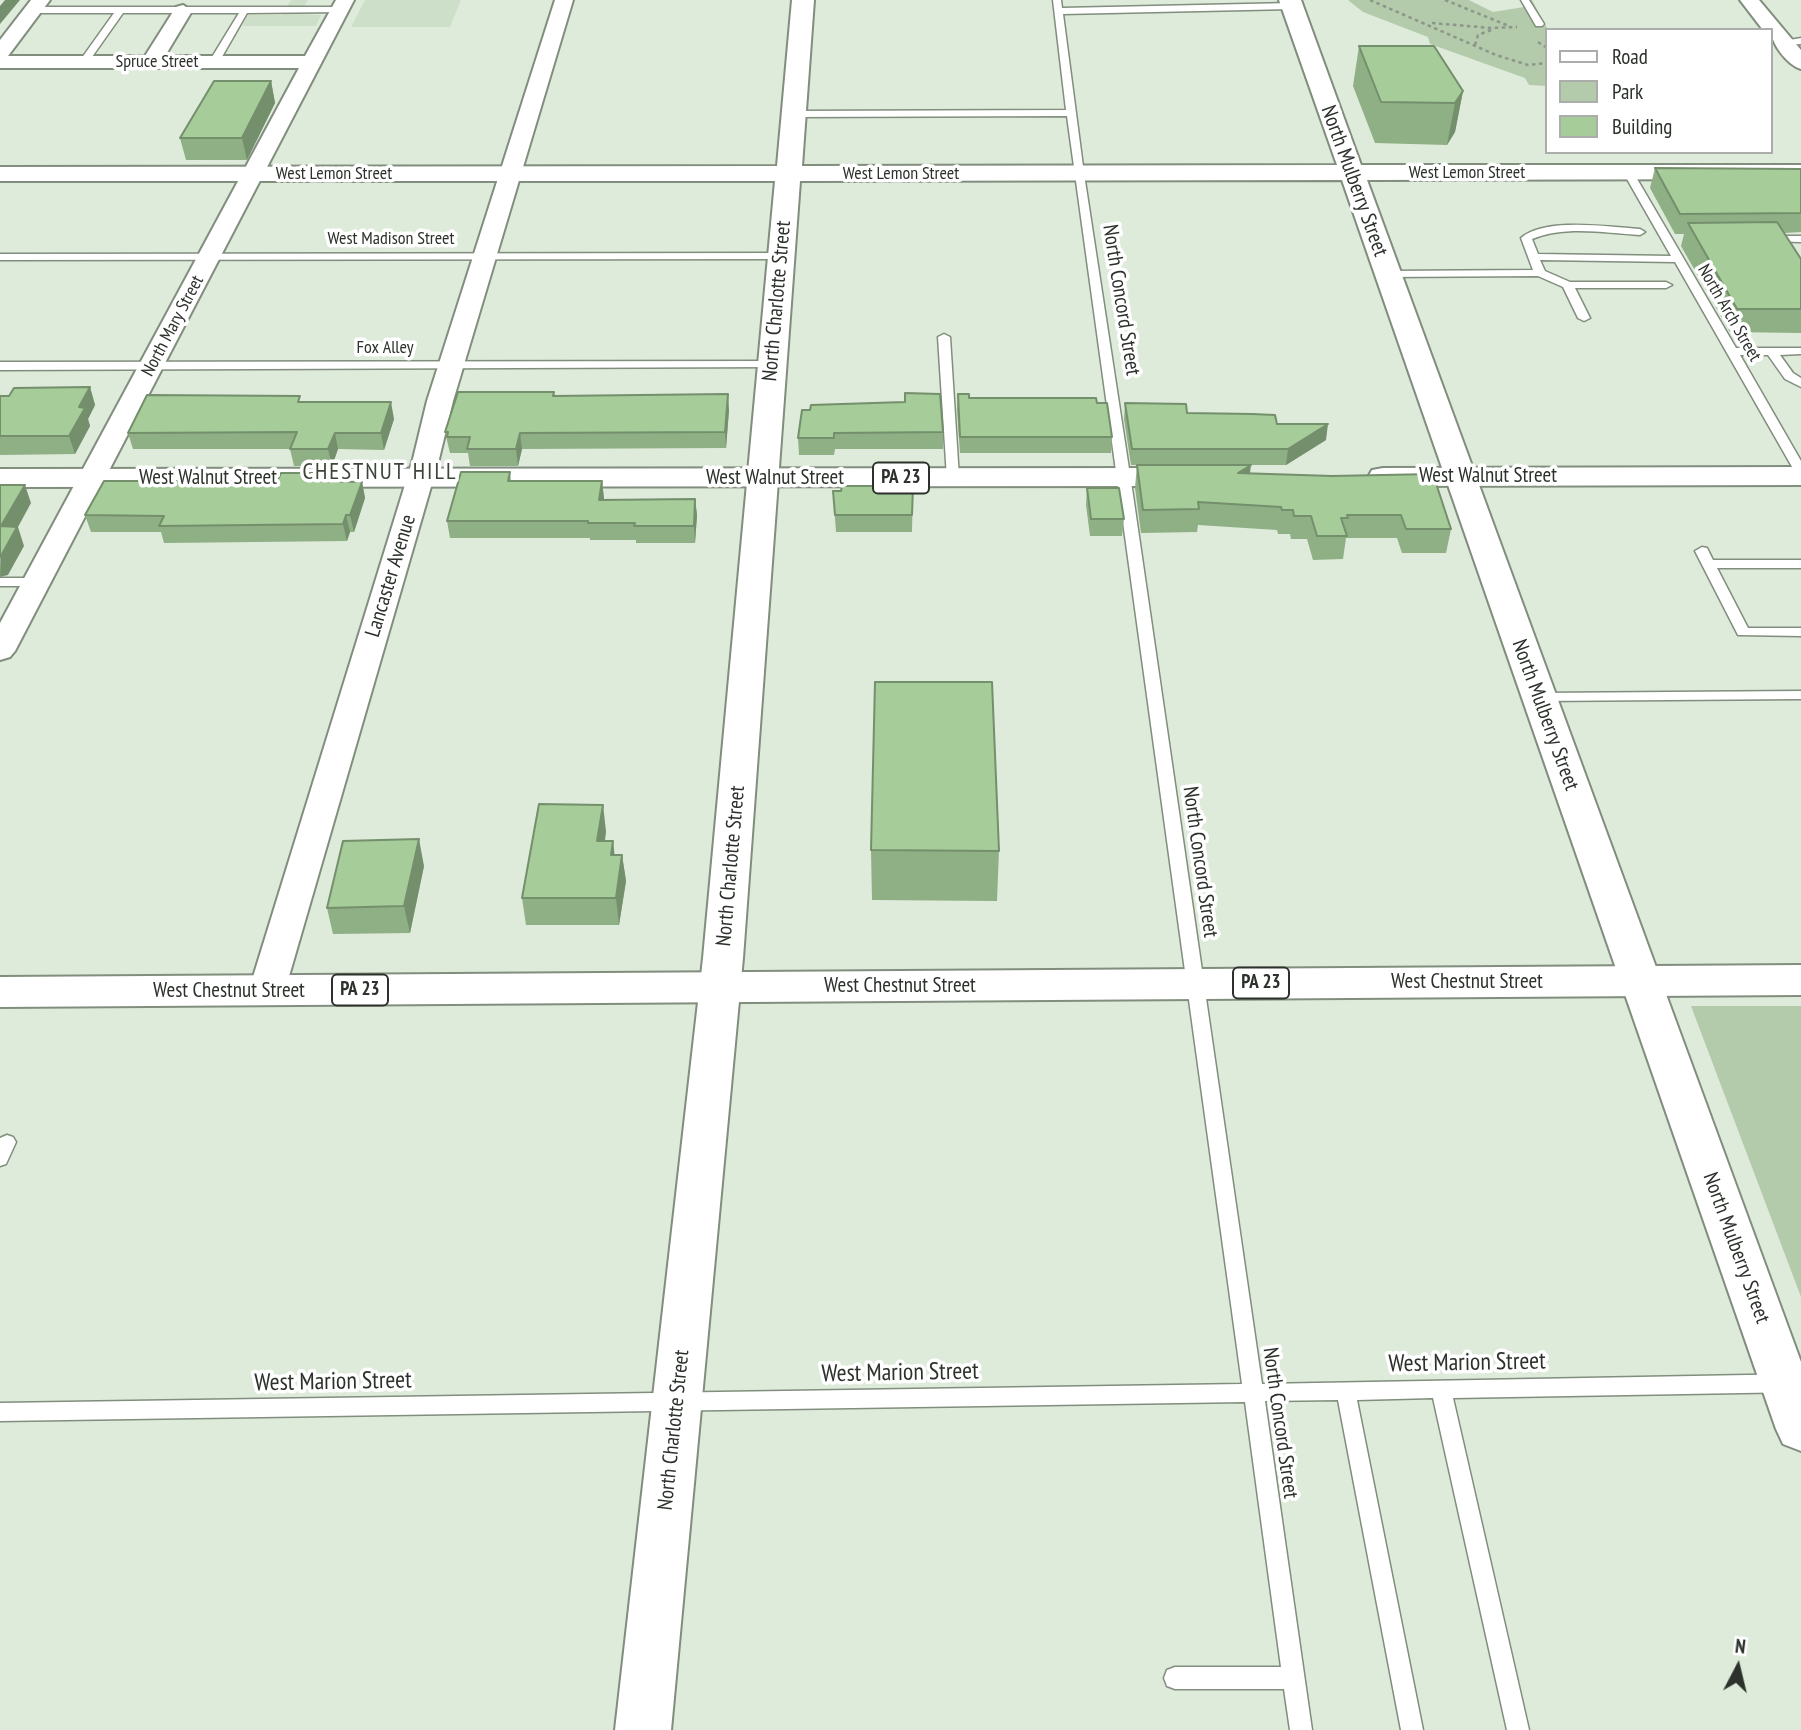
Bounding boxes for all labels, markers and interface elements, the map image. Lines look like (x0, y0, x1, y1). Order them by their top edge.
legend (1546, 28, 1773, 154)
text: Road (1612, 43, 1648, 70)
street label: Spruce Street (116, 51, 198, 73)
text: Park (1612, 78, 1643, 105)
street label: North Mulberry Street (1315, 102, 1393, 260)
text: Building (1612, 113, 1672, 140)
street label: West Lemon Street (1409, 162, 1525, 184)
street label: West Lemon Street (276, 163, 392, 185)
street label: West Lemon Street (843, 163, 959, 185)
street label: North Charlotte Street (757, 220, 797, 382)
street label: North Concord Street (1097, 223, 1145, 377)
street label: West Madison Street (328, 228, 454, 250)
street label: North Arch Street (1693, 261, 1765, 365)
street label: North Mary Street (137, 272, 209, 380)
street label: Fox Alley (357, 337, 413, 359)
district label: CHESTNUT HILL (304, 458, 456, 486)
road number: PA 23 (873, 463, 929, 494)
street label: West Walnut Street (1419, 463, 1557, 489)
street label: West Walnut Street (139, 465, 277, 491)
street label: West Walnut Street (706, 465, 844, 491)
street label: Lancaster Avenue (360, 512, 422, 640)
street label: North Mulberry Street (1506, 636, 1584, 794)
street label: North Charlotte Street (711, 785, 751, 947)
street label: North Concord Street (1177, 785, 1223, 939)
road number: PA 23 (1233, 967, 1289, 998)
street label: West Chestnut Street (1391, 969, 1543, 995)
street label: West Chestnut Street (824, 973, 976, 999)
road number: PA 23 (332, 974, 388, 1006)
street label: West Chestnut Street (153, 978, 305, 1004)
street label: North Mulberry Street (1697, 1169, 1775, 1327)
street label: North Concord Street (1257, 1346, 1303, 1500)
street label: West Marion Street (1388, 1347, 1546, 1379)
street label: North Charlotte Street (653, 1349, 695, 1511)
street label: West Marion Street (821, 1357, 979, 1389)
street label: West Marion Street (254, 1366, 412, 1398)
north arrow (1703, 1632, 1773, 1702)
text: N (1734, 1634, 1747, 1659)

